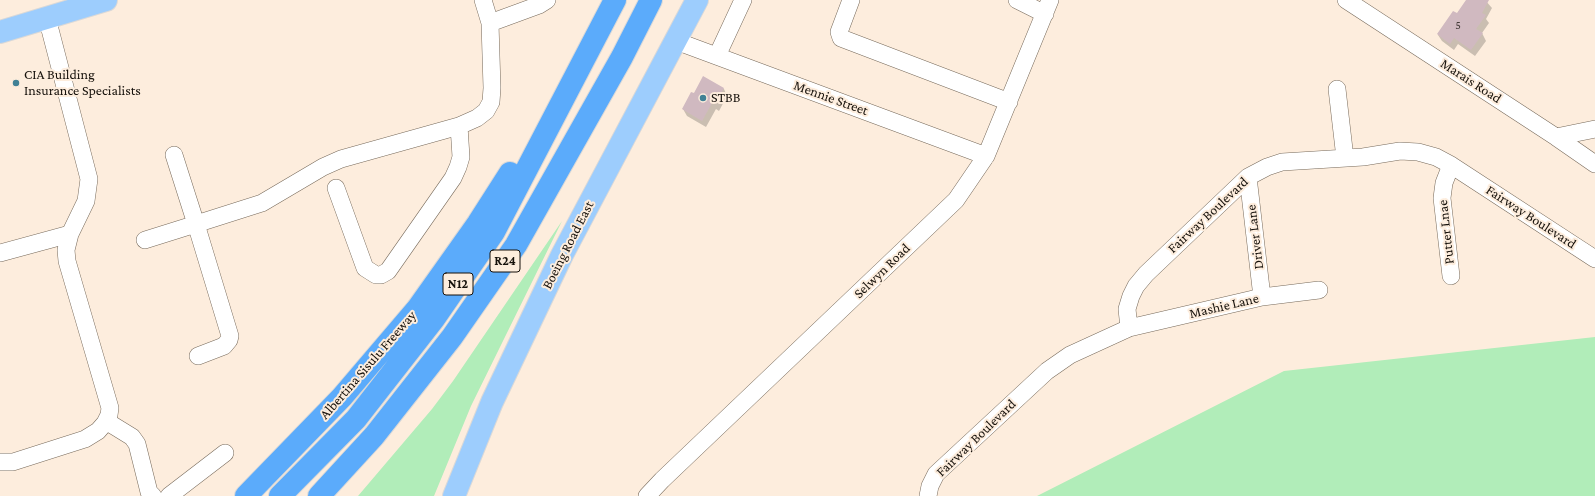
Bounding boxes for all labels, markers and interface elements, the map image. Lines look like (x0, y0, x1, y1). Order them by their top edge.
house number: 5 (1455, 18, 1461, 32)
street label: Marais Road (1437, 55, 1505, 107)
place label: CIA Building Insurance Specialists (24, 67, 141, 100)
street label: Mennie Street (791, 77, 871, 119)
marker: CIA Building Insurance Specialists (11, 78, 21, 88)
place label: STBB (711, 90, 740, 106)
marker: STBB (698, 93, 708, 103)
street label: Fairway Boulevard (1164, 173, 1252, 257)
street label: Fairway Boulevard (1483, 182, 1579, 252)
street label: Boeing Road East (539, 198, 597, 292)
street label: Putter Lnae (1434, 199, 1458, 265)
street label: Driver Lane (1243, 204, 1267, 270)
street label: Selwyn Road (850, 240, 914, 302)
road number: R24 (490, 250, 520, 272)
road number: N12 (443, 273, 473, 295)
street label: Mashie Lane (1188, 290, 1260, 322)
street label: Albertina Sisulu Freeway (316, 307, 420, 423)
street label: Fairway Boulevard (933, 396, 1019, 480)

